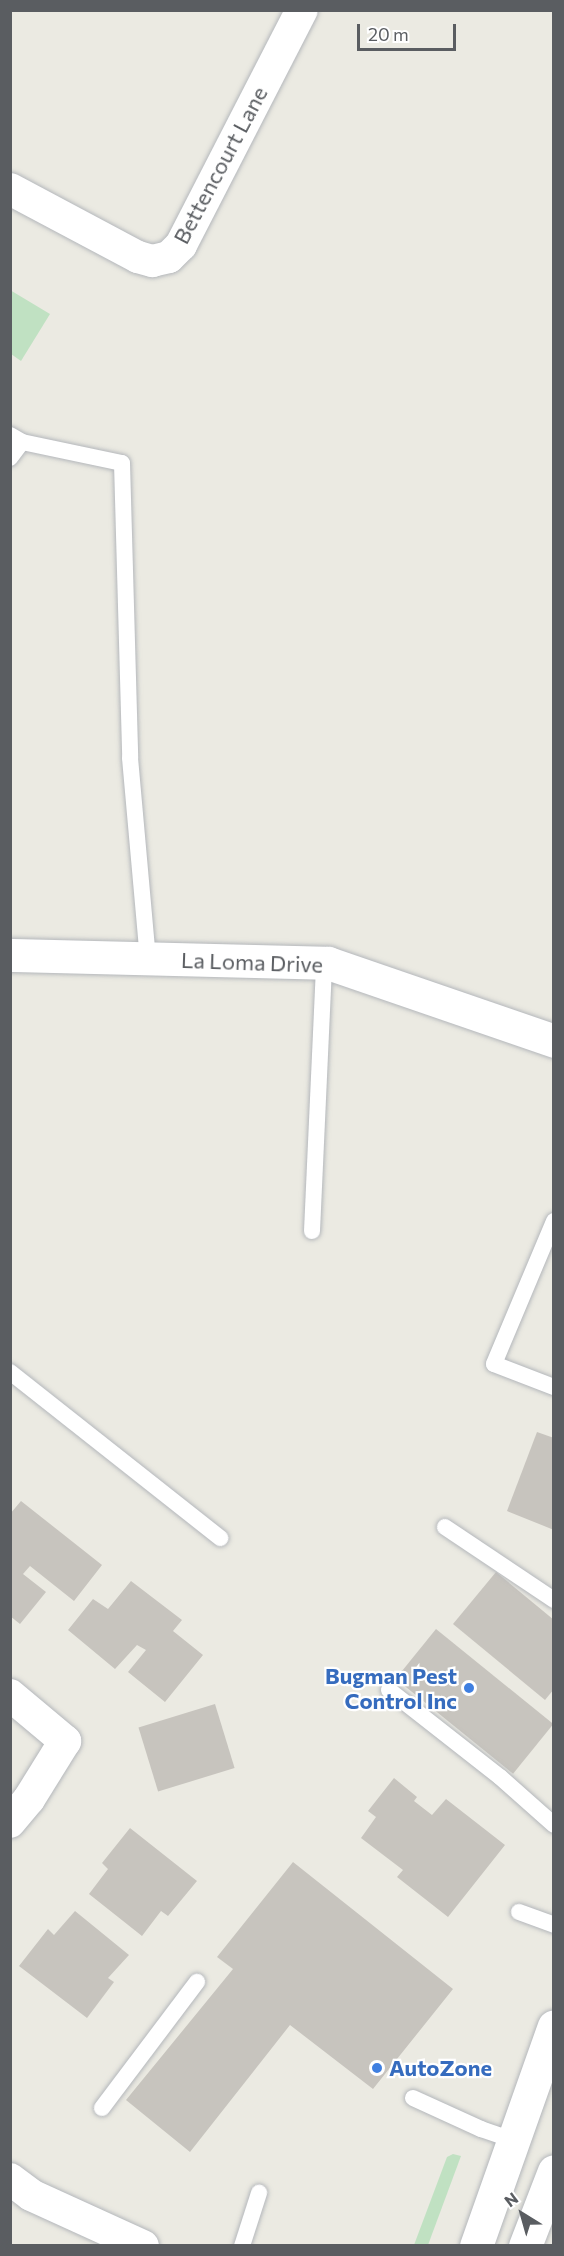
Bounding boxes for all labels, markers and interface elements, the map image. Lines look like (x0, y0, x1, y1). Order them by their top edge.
scale bar (360, 12, 459, 50)
text: 20 m (368, 23, 409, 45)
street label: Bettencourt Lane (167, 82, 273, 248)
street label: La Loma Drive (181, 946, 323, 978)
place label: Bugman Pest Control Inc (325, 1662, 457, 1714)
marker: Bugman Pest Control Inc (462, 1681, 476, 1695)
place label: AutoZone (389, 2055, 492, 2081)
marker: AutoZone (370, 2061, 384, 2075)
north arrow (492, 2184, 552, 2244)
text: N (500, 2188, 521, 2210)

